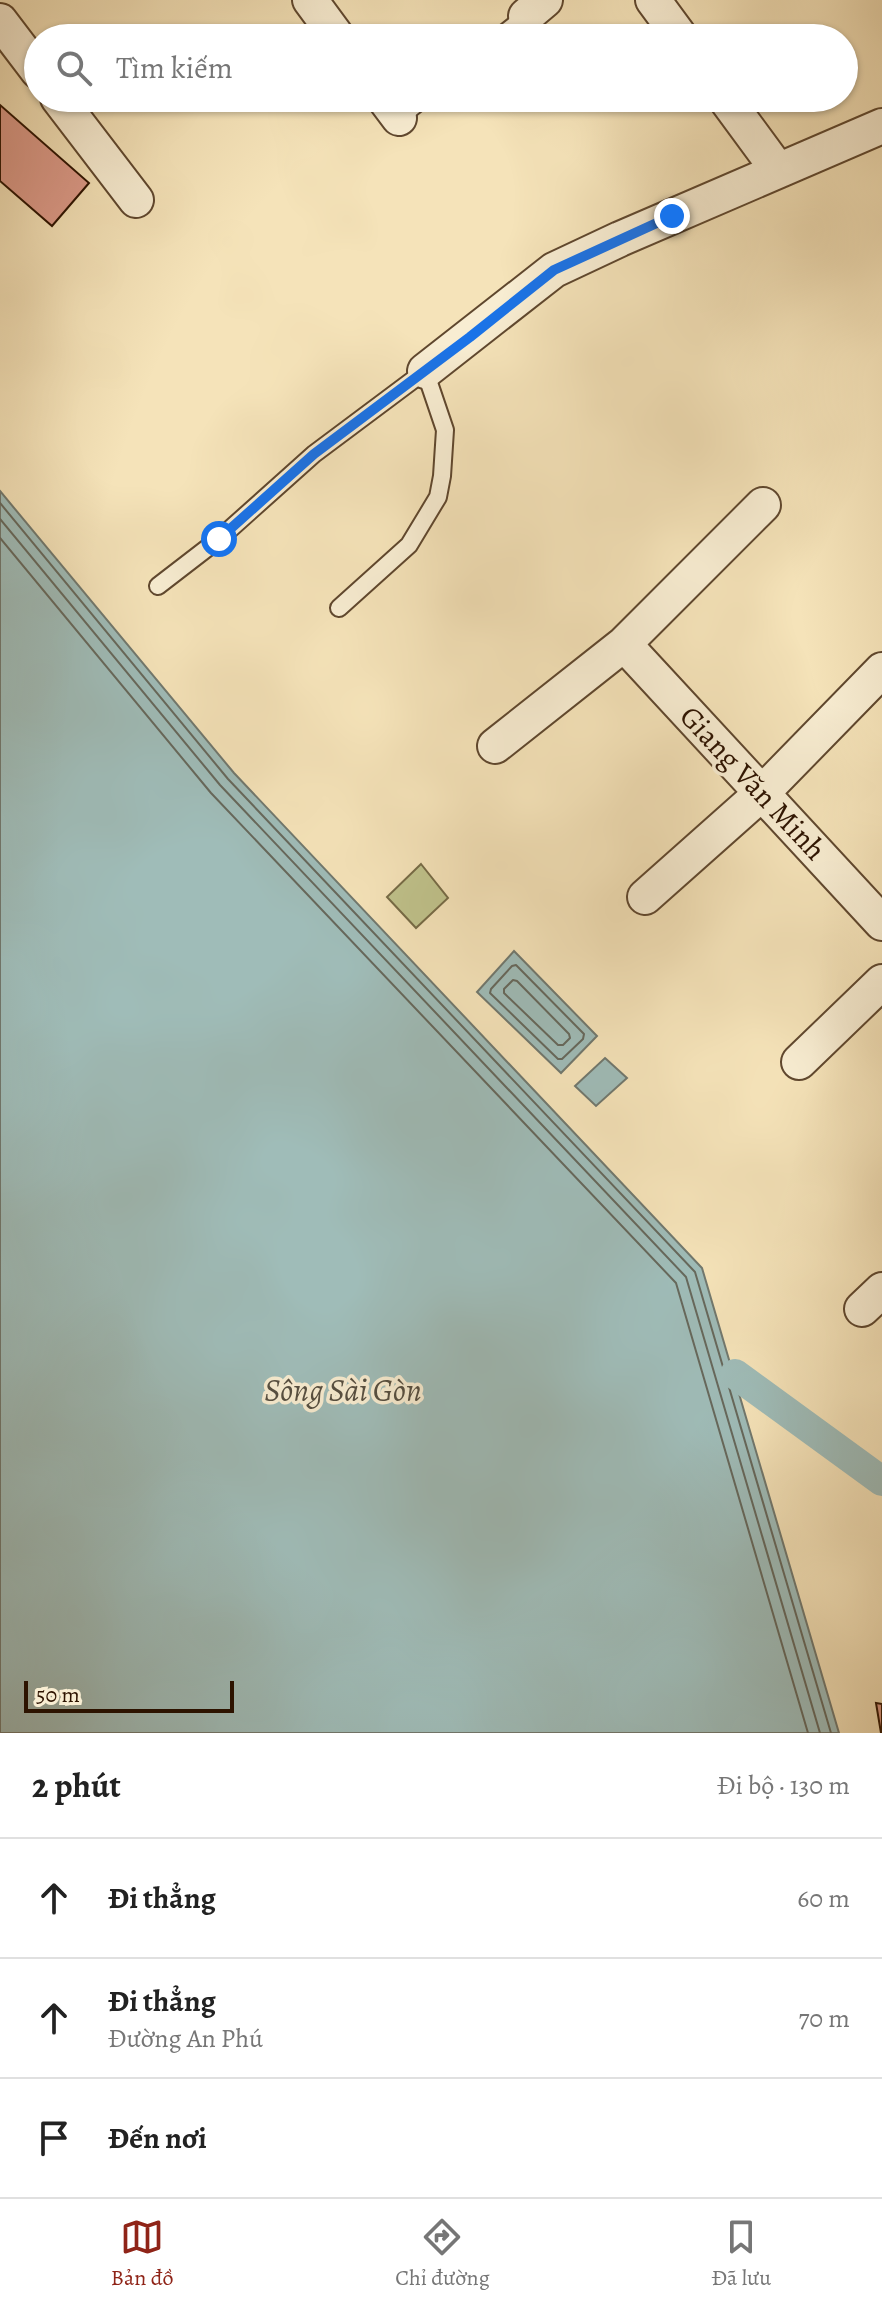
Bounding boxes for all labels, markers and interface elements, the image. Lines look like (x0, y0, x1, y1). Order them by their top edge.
search box (24, 24, 858, 112)
icon: search (52, 46, 96, 90)
text: Tìm kiếm (116, 48, 233, 88)
route end (654, 198, 690, 234)
route start (201, 521, 237, 557)
street label: Giang Văn Minh (671, 697, 835, 869)
water label: Sông Sài Gòn (264, 1368, 422, 1412)
scale bar (24, 1677, 234, 1713)
text: 50 m (36, 1680, 80, 1710)
text: 2 phút (32, 1762, 121, 1809)
text: Đi bộ · 130 m (717, 1768, 850, 1803)
icon: ahead (32, 1876, 76, 1920)
text: Đi thẳng (108, 1878, 216, 1918)
text: 60 m (797, 1881, 850, 1916)
text: Đi thẳng (108, 1981, 216, 2021)
icon: ahead (32, 1996, 76, 2040)
text: 70 m (798, 2001, 850, 2036)
text: Đường An Phú (108, 2021, 263, 2056)
icon: arrive (32, 2116, 76, 2160)
text: Đến nơi (108, 2118, 207, 2158)
tab: Bản đồ (111, 2215, 173, 2293)
tab: Chỉ đường (395, 2215, 490, 2293)
tab: Đã lưu (711, 2215, 771, 2293)

